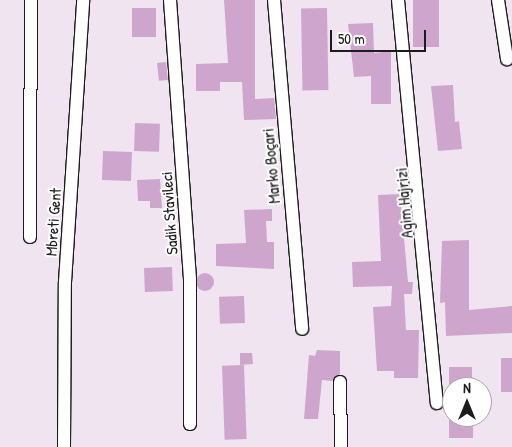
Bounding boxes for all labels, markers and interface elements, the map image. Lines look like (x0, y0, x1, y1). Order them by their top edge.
scale bar (332, 20, 428, 52)
text: 50 m (338, 28, 365, 49)
street label: Marko Boçari (258, 128, 284, 204)
street label: Agim Hajrizi (391, 167, 417, 239)
street label: Sadik Stavileci (157, 171, 181, 255)
street label: Mbreti Gent (41, 187, 65, 257)
north arrow (442, 377, 492, 427)
text: N (463, 378, 471, 397)

